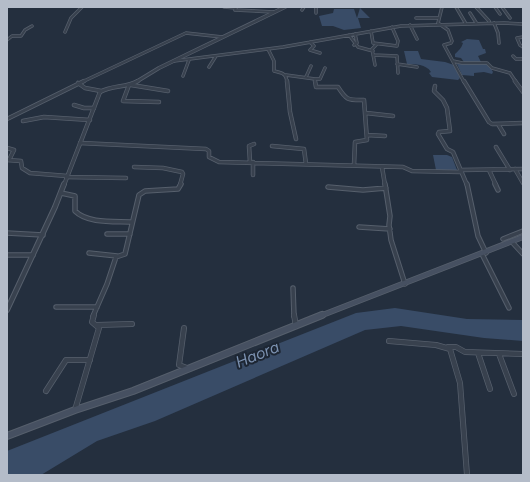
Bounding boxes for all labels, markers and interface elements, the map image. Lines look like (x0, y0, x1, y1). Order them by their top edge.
water label: Haora (233, 337, 282, 372)

